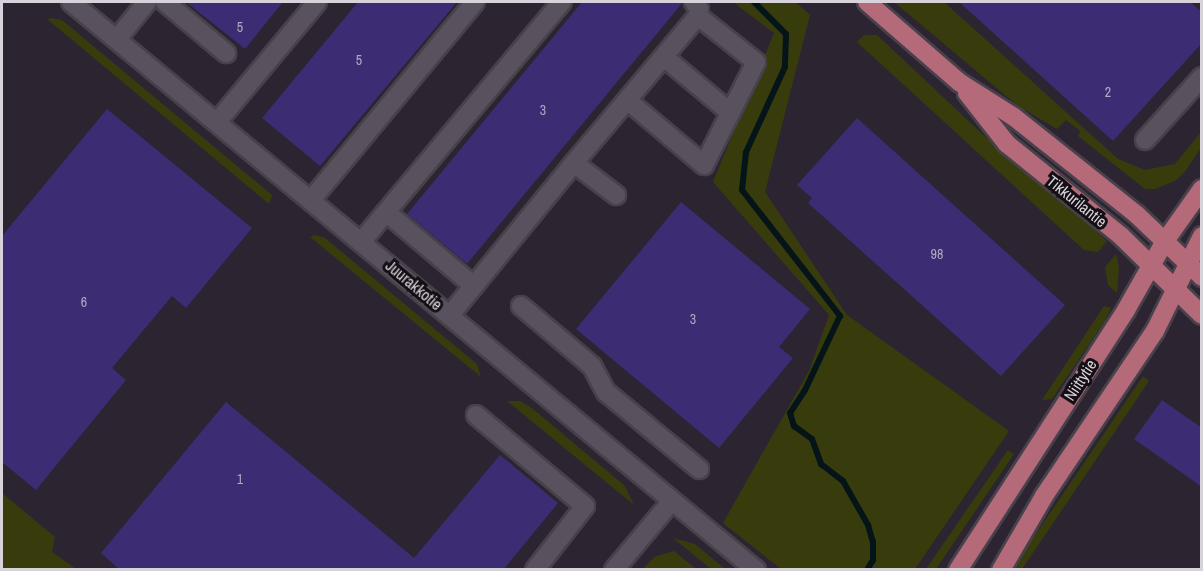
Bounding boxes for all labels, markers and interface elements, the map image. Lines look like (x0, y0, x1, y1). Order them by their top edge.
house number: 5 (237, 19, 243, 35)
house number: 5 (356, 52, 362, 68)
house number: 2 (1105, 84, 1111, 100)
house number: 3 (540, 102, 546, 118)
street label: Tikkurilantie (1043, 171, 1111, 231)
house number: 98 (931, 246, 943, 262)
street label: Juurakkotie (382, 256, 446, 314)
house number: 6 (81, 294, 87, 310)
house number: 3 (690, 311, 696, 327)
street label: Niittytie (1060, 356, 1100, 404)
house number: 1 (237, 471, 243, 487)

